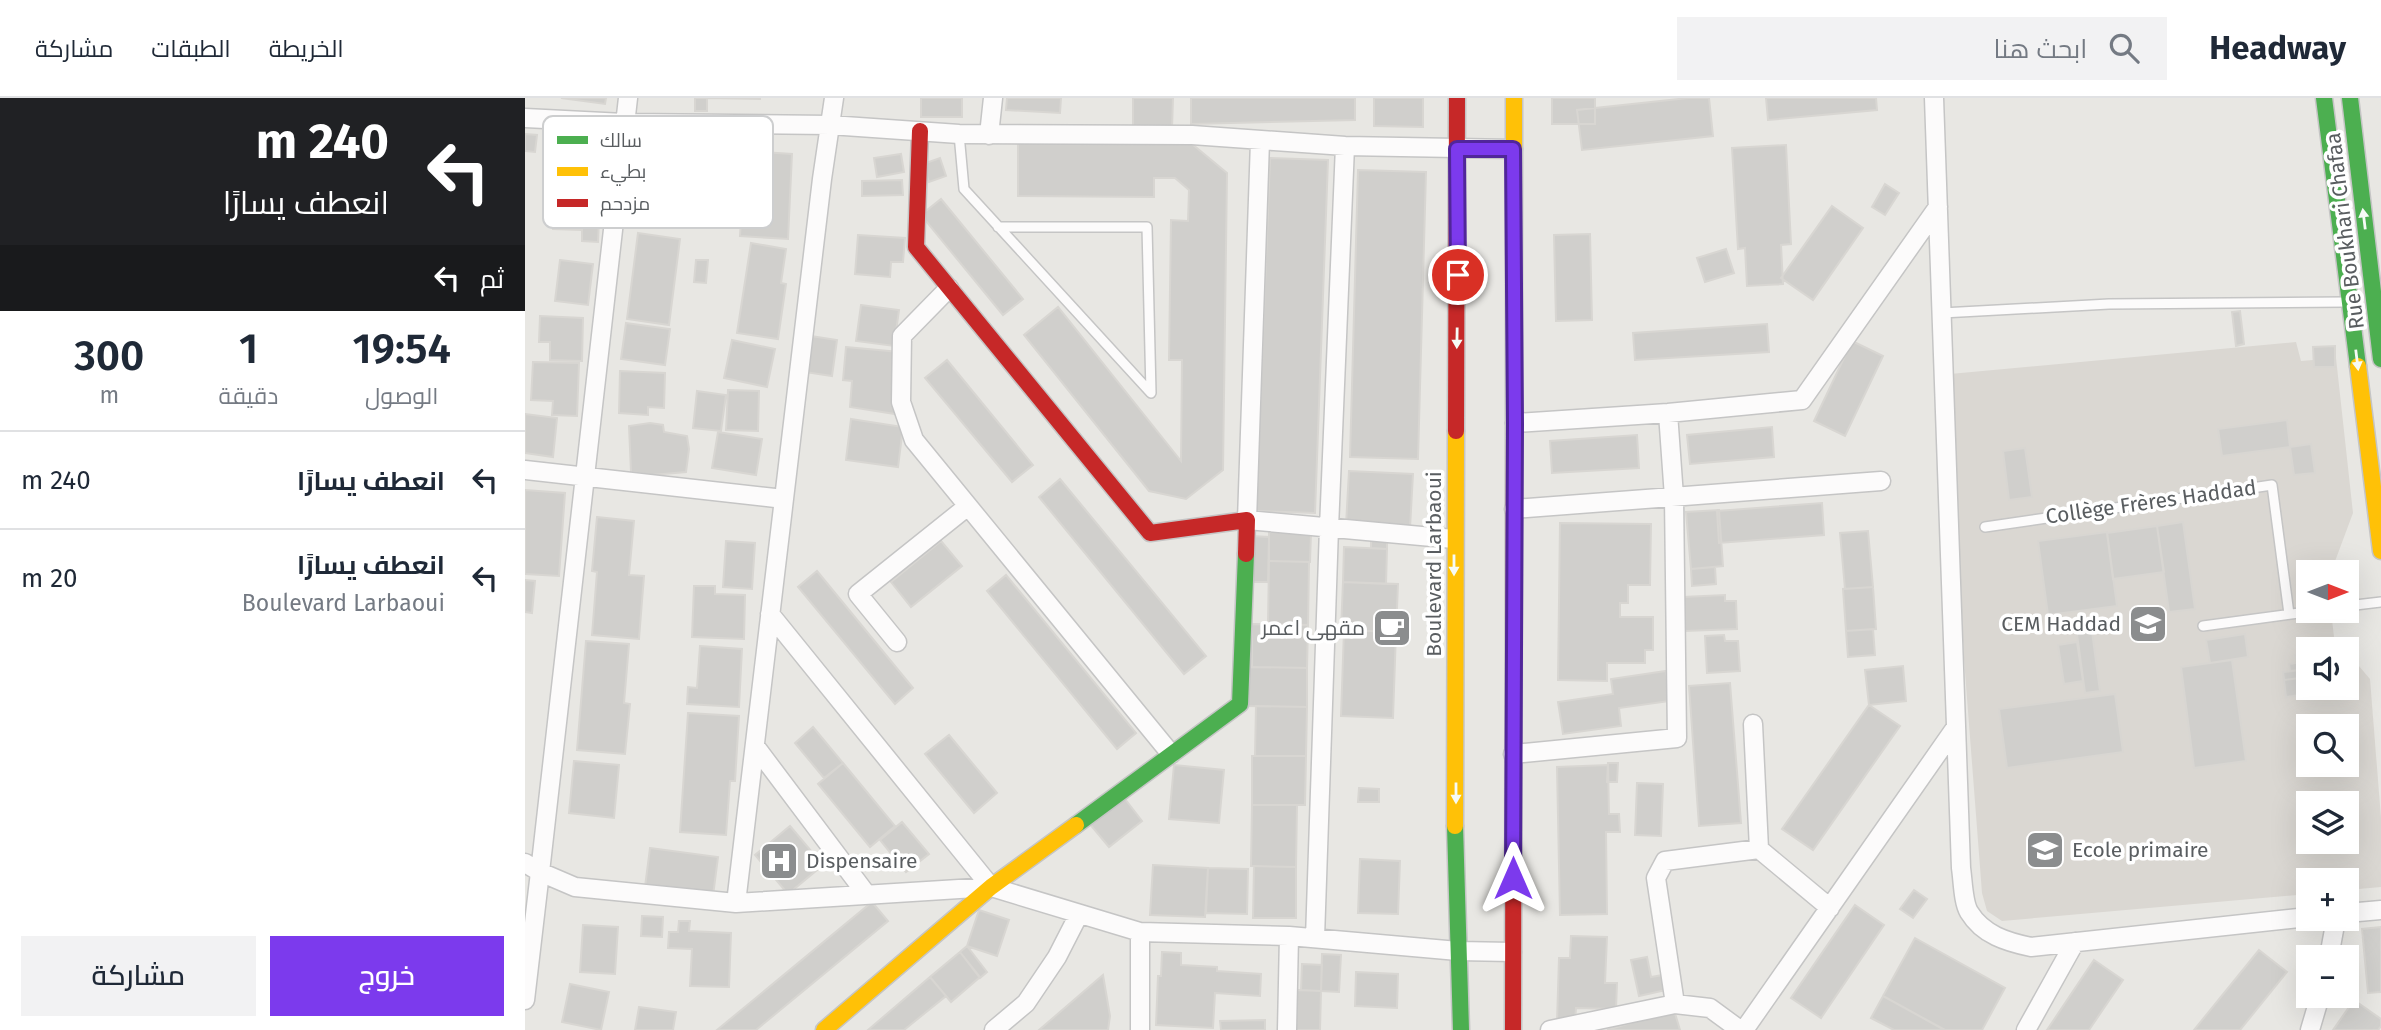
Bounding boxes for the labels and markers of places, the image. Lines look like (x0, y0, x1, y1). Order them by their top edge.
pin (1428, 245, 1488, 305)
school or university icon: CEM Haddad (2127, 603, 2169, 645)
cafe icon: مقهى اعمر (1371, 607, 1413, 649)
place label: CEM Haddad (2001, 611, 2121, 637)
place label: مقهى اعمر (1261, 615, 1365, 641)
school or university icon: Ecole primaire (2024, 829, 2066, 871)
place label: Ecole primaire (2072, 837, 2209, 863)
hospital icon: Dispensaire (758, 840, 800, 882)
place label: Dispensaire (806, 848, 917, 874)

